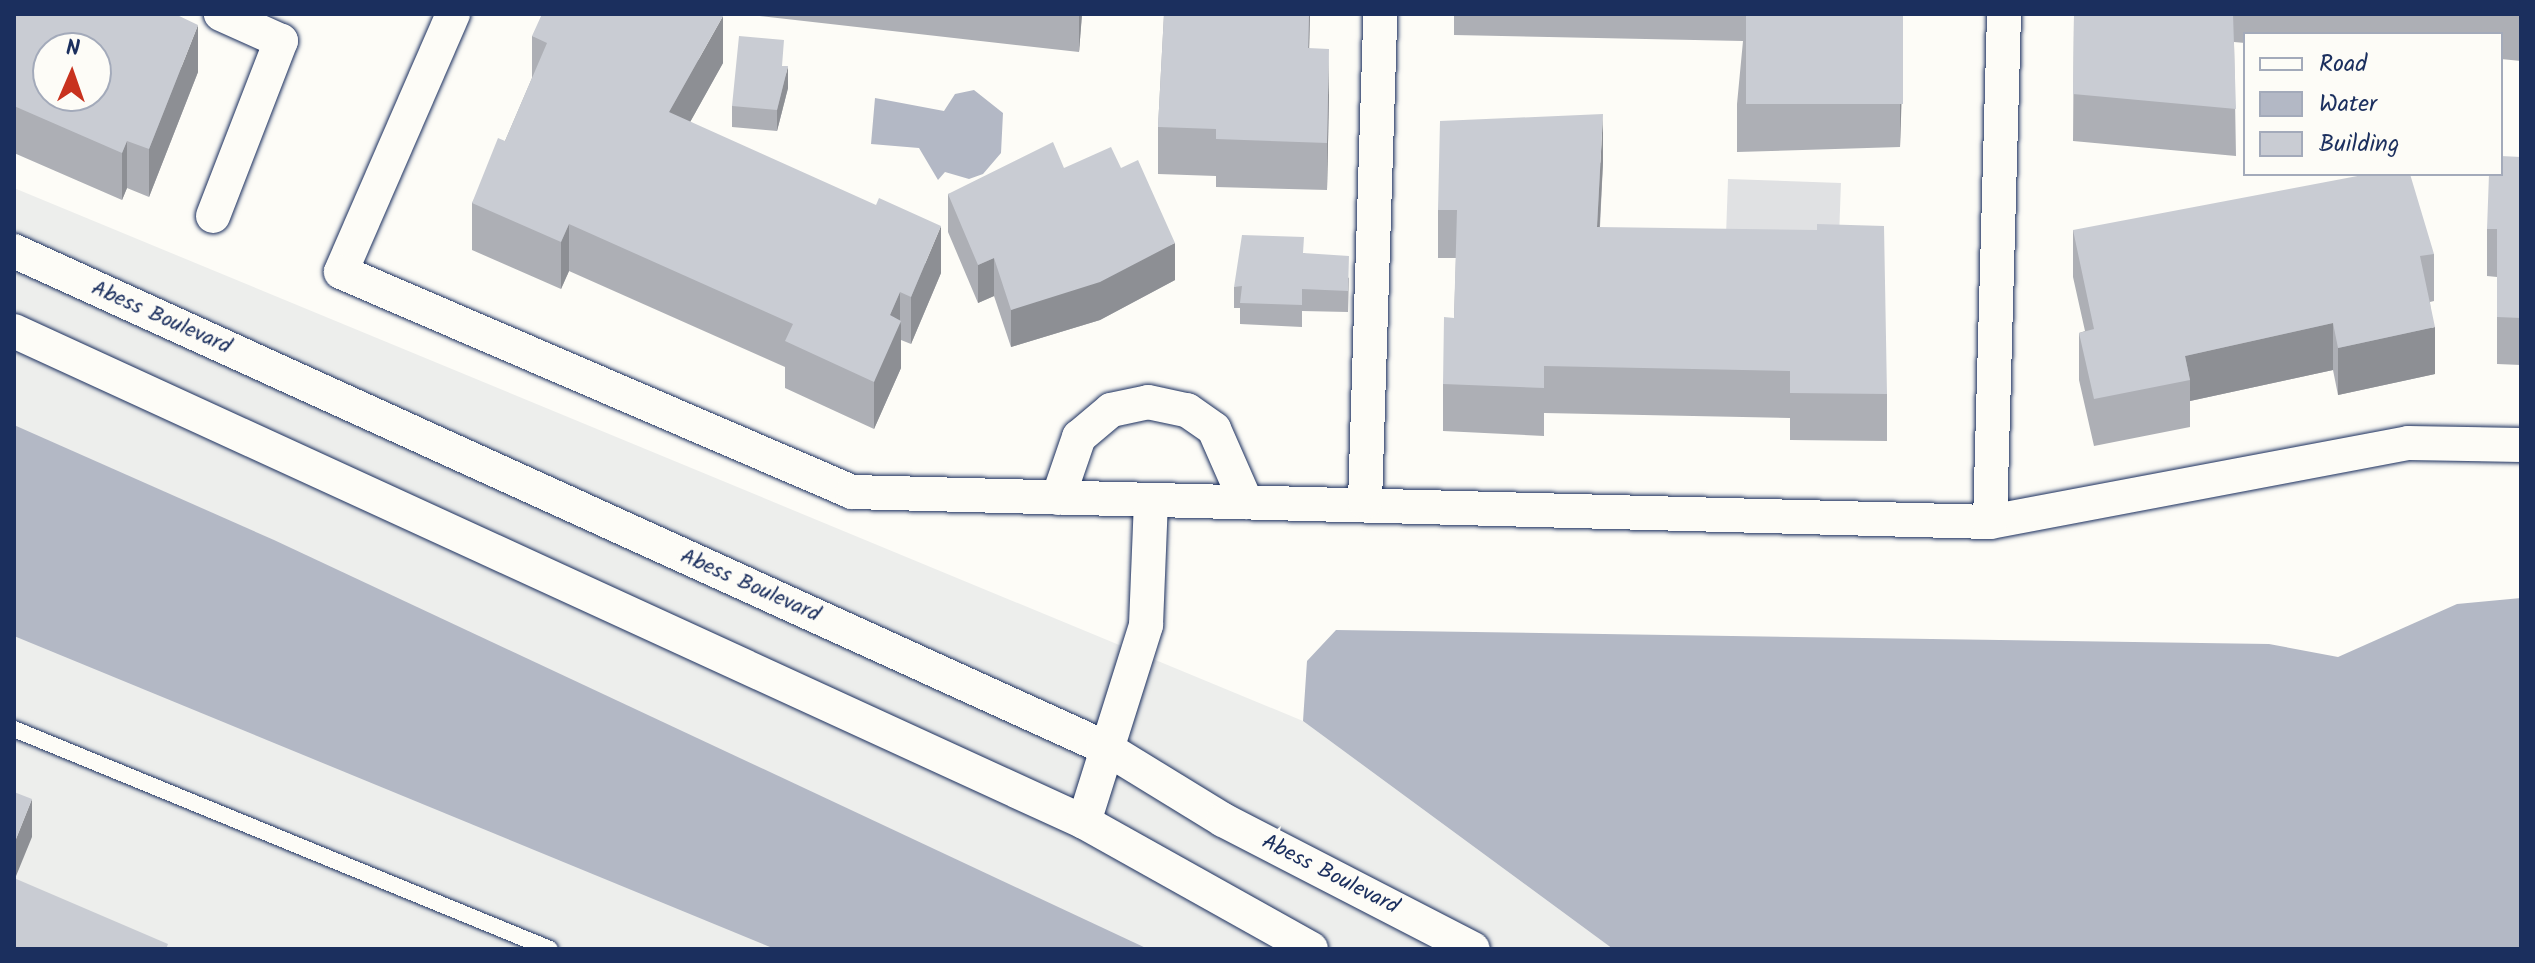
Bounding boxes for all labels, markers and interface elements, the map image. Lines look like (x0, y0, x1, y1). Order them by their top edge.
north arrow (32, 32, 112, 112)
text: N (65, 32, 80, 67)
legend (2243, 32, 2503, 176)
text: Road (2319, 45, 2367, 84)
text: Water (2319, 85, 2377, 124)
text: Building (2319, 125, 2399, 164)
street label: Abess Boulevard (87, 275, 235, 361)
street label: Abess Boulevard (676, 543, 824, 629)
street label: Abess Boulevard (1257, 829, 1403, 921)

